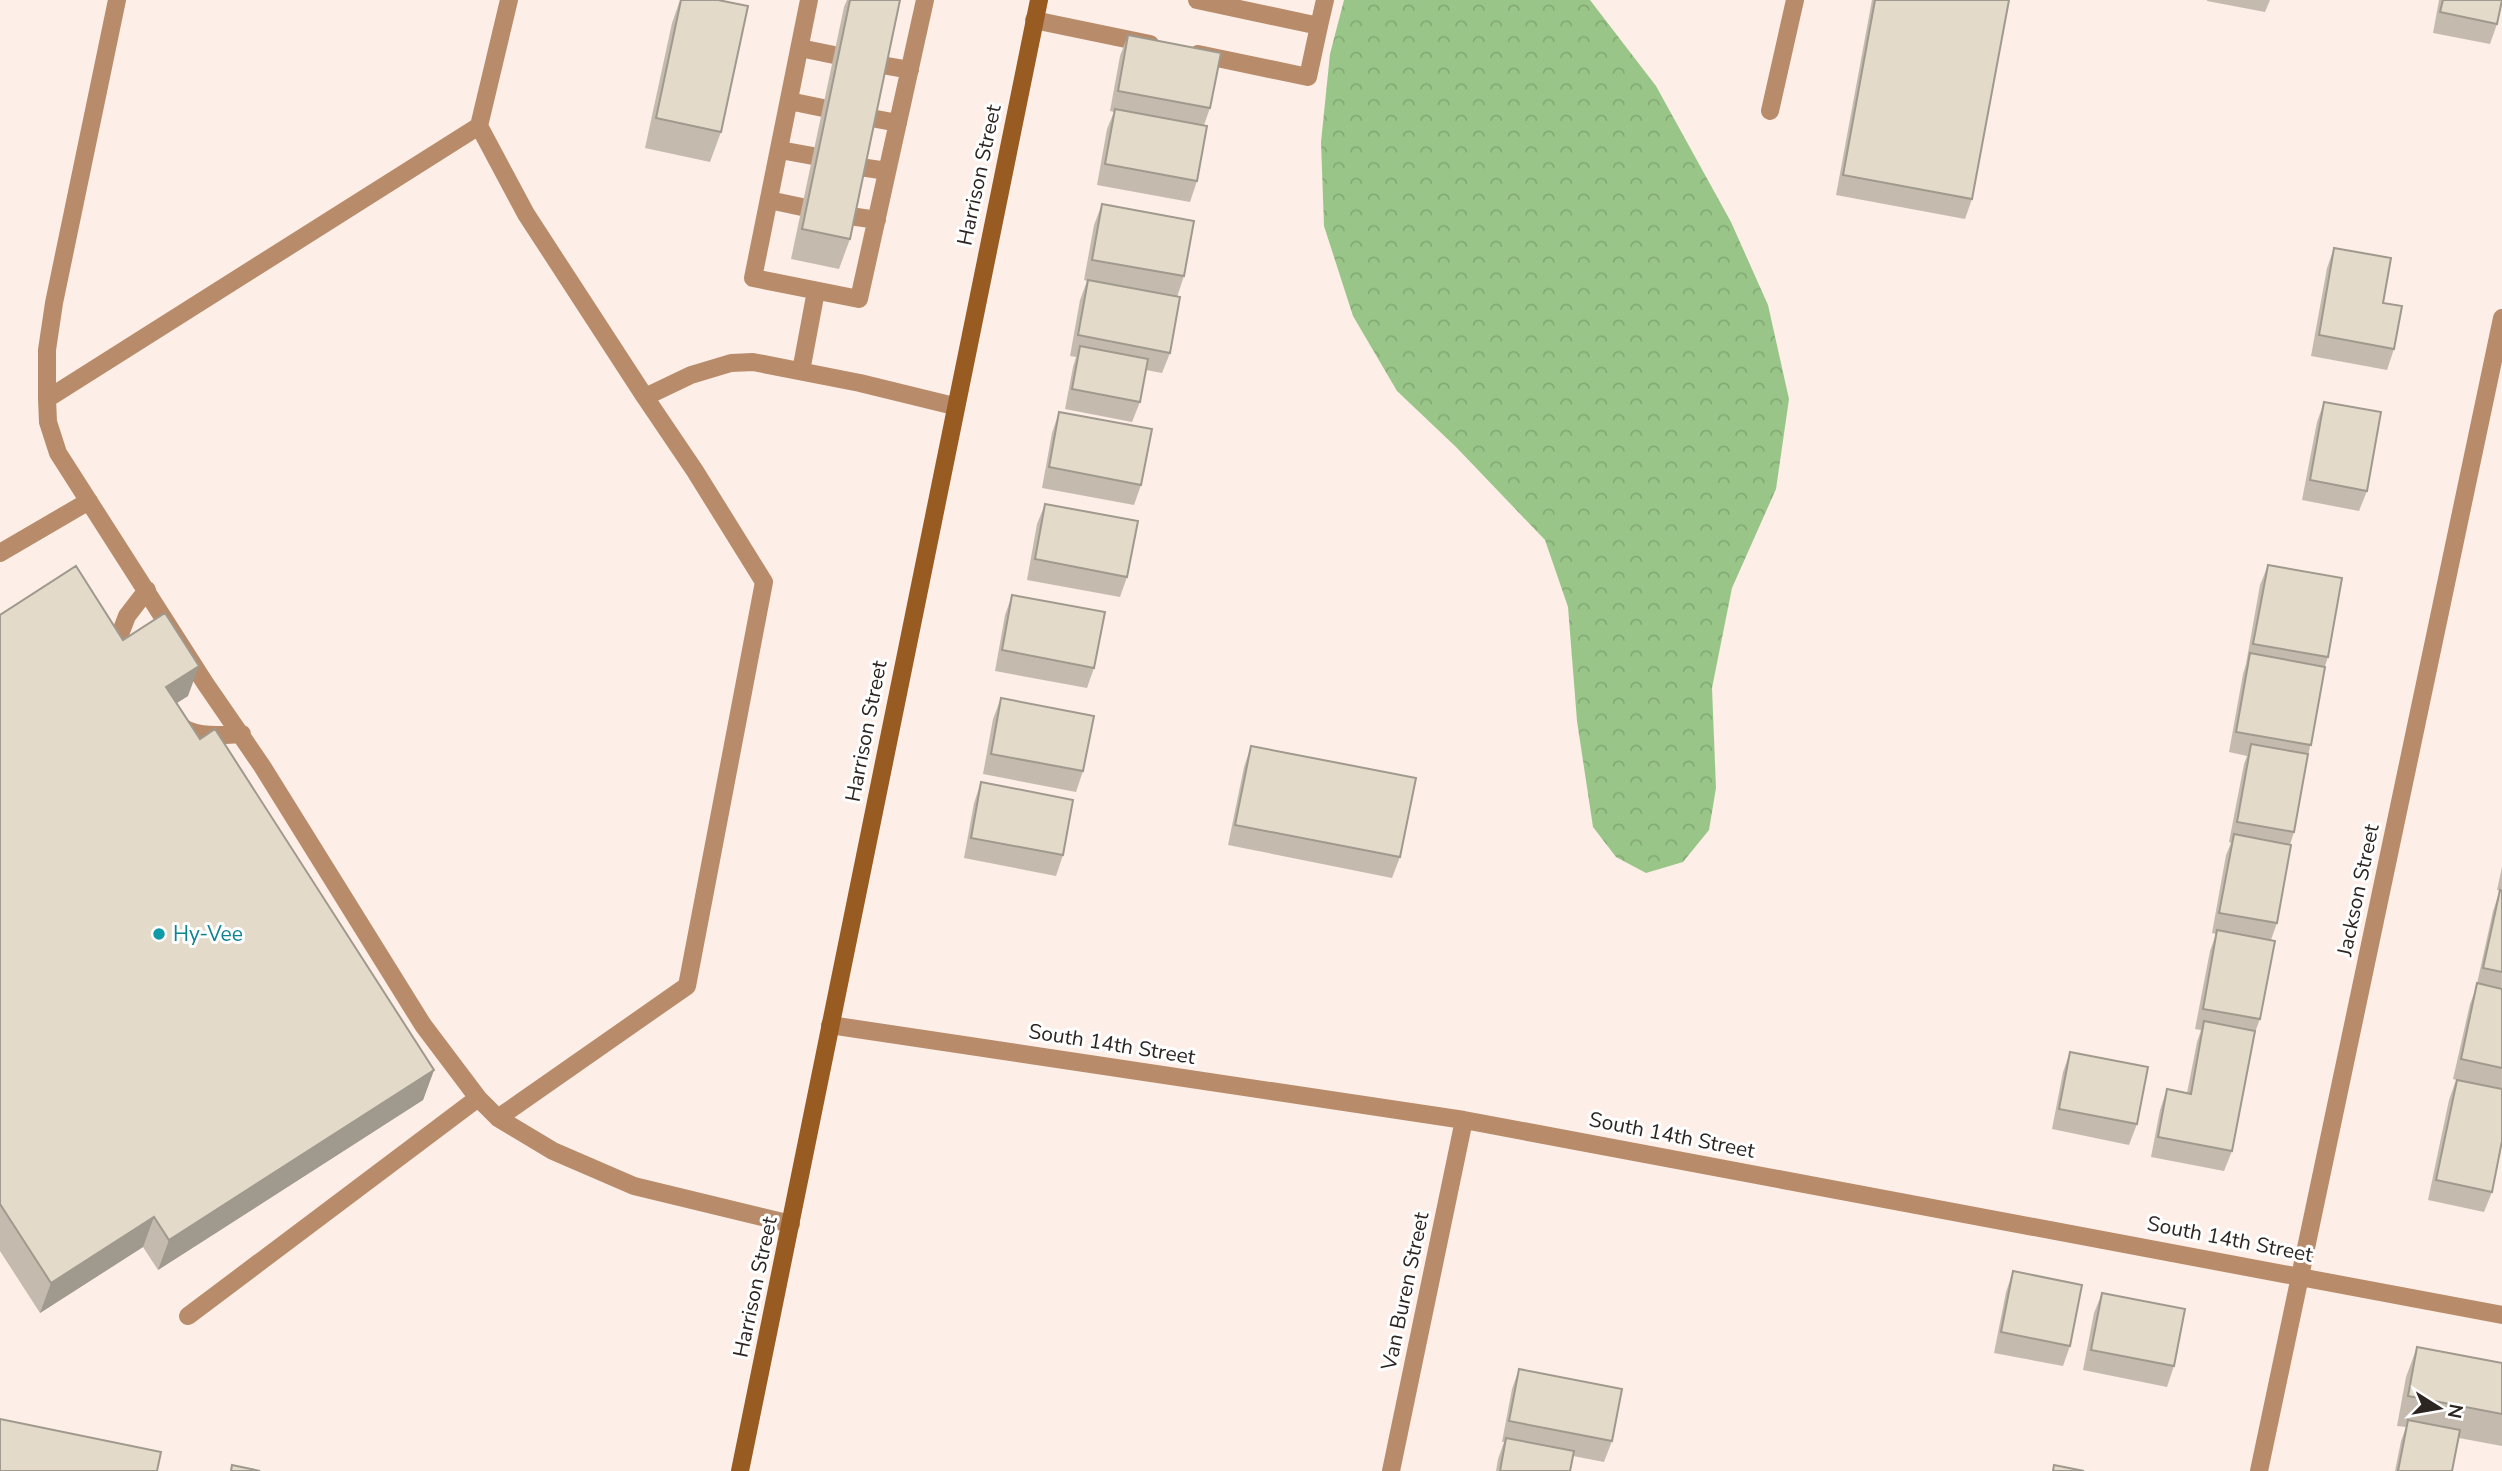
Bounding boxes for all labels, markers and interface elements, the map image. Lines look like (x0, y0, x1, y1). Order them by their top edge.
street label: Harrison Street (950, 101, 1008, 248)
street label: Harrison Street (839, 657, 894, 804)
street label: Jackson Street (2330, 821, 2386, 960)
place label: Hy-Vee (173, 920, 243, 948)
marker: Hy-Vee (151, 926, 167, 942)
street label: South 14th Street (1027, 1017, 1198, 1071)
street label: South 14th Street (1587, 1105, 1758, 1165)
street label: Van Buren Street (1374, 1209, 1436, 1374)
street label: South 14th Street (2145, 1209, 2316, 1269)
street label: Harrison Street (726, 1213, 784, 1360)
north arrow (2404, 1373, 2474, 1443)
text: N (2441, 1402, 2469, 1421)

